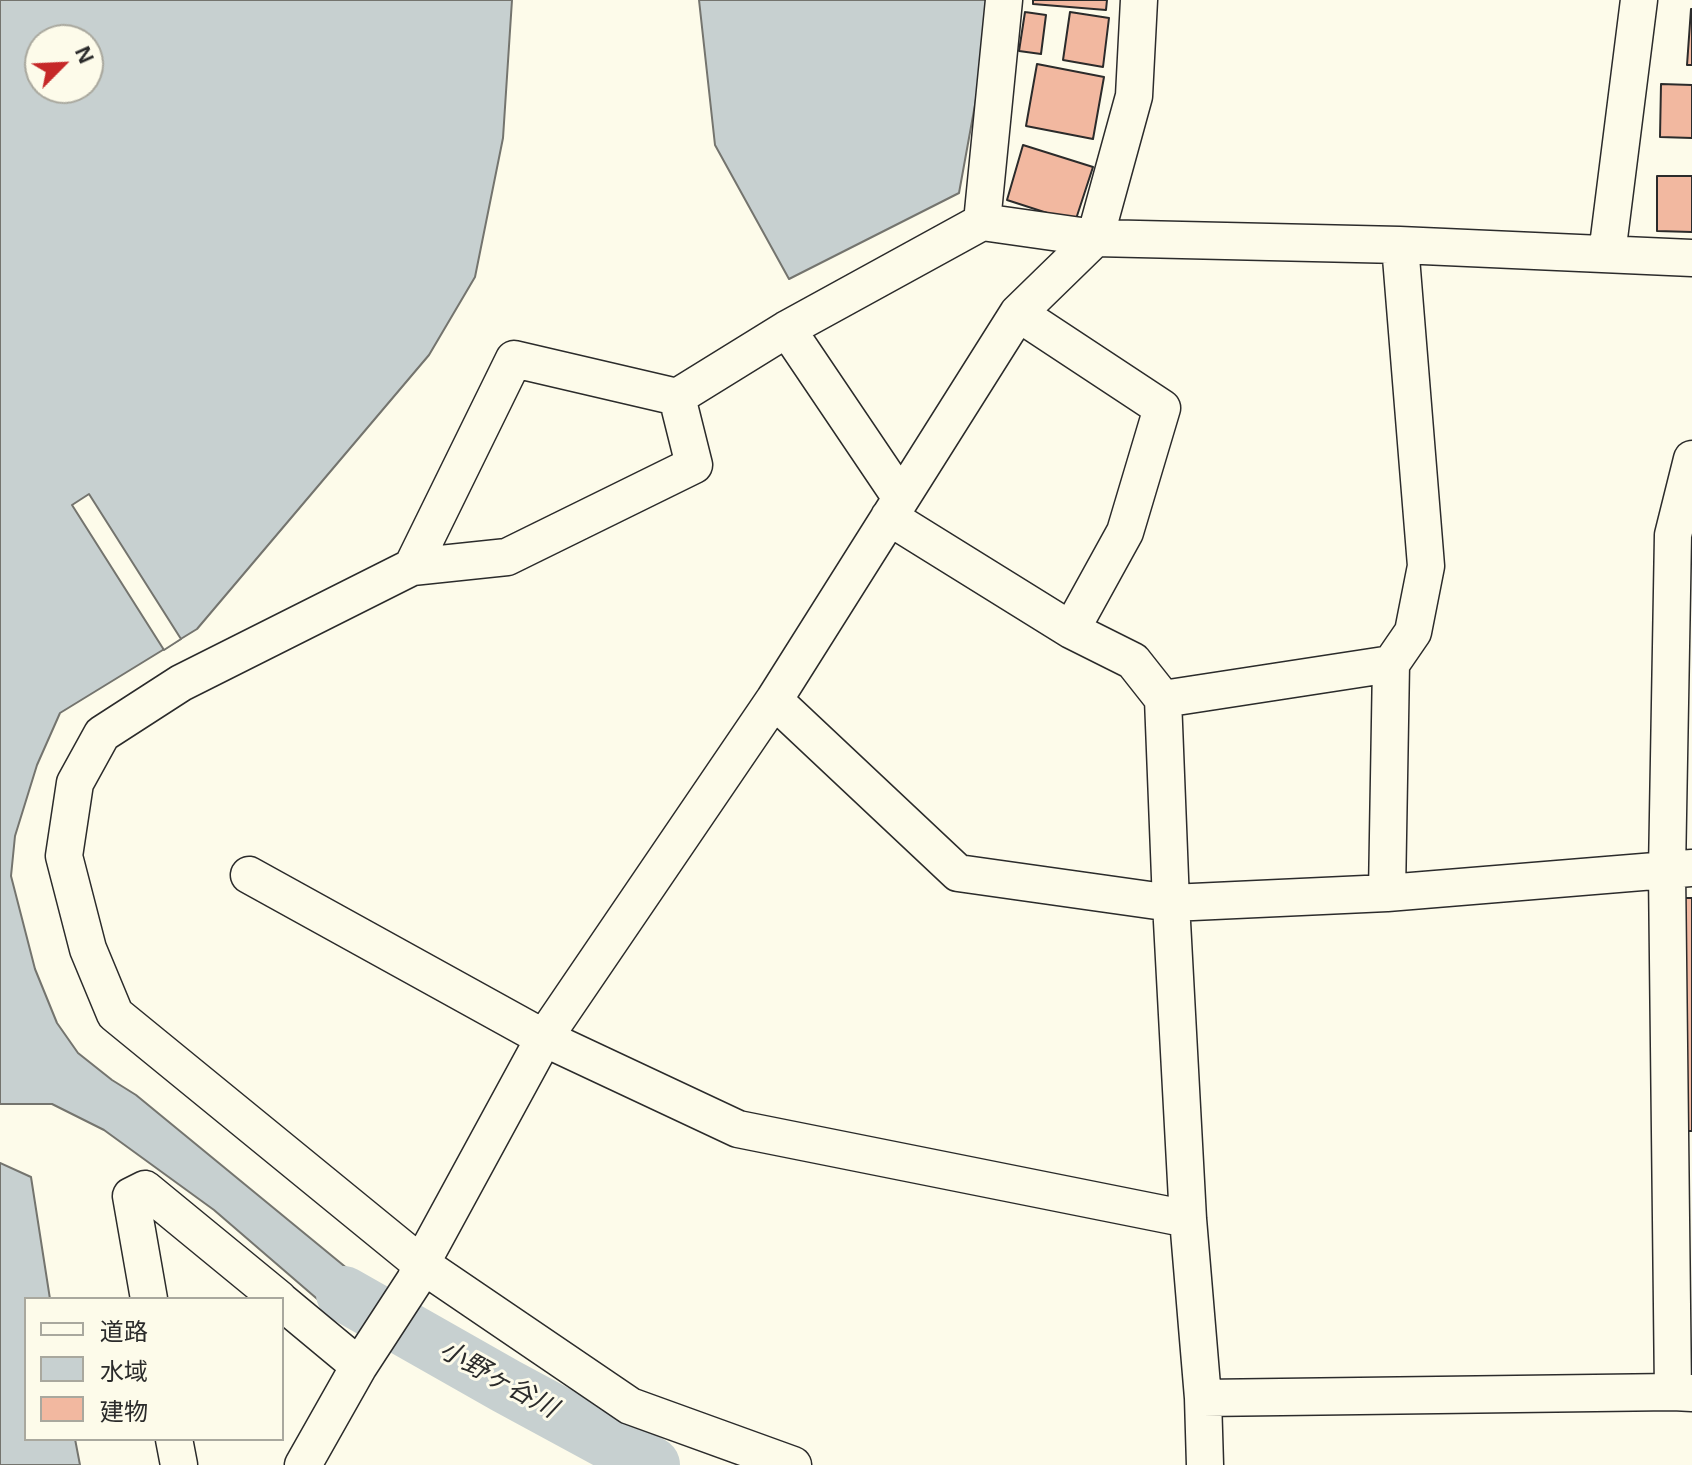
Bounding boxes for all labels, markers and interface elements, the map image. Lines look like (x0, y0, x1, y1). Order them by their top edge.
north arrow (24, 24, 104, 104)
text: N (70, 42, 99, 67)
legend (24, 1297, 284, 1441)
text: 道路 (100, 1318, 148, 1345)
water label: 小野ヶ谷川 (434, 1335, 562, 1425)
text: 水域 (100, 1358, 148, 1385)
text: 建物 (100, 1398, 148, 1425)

